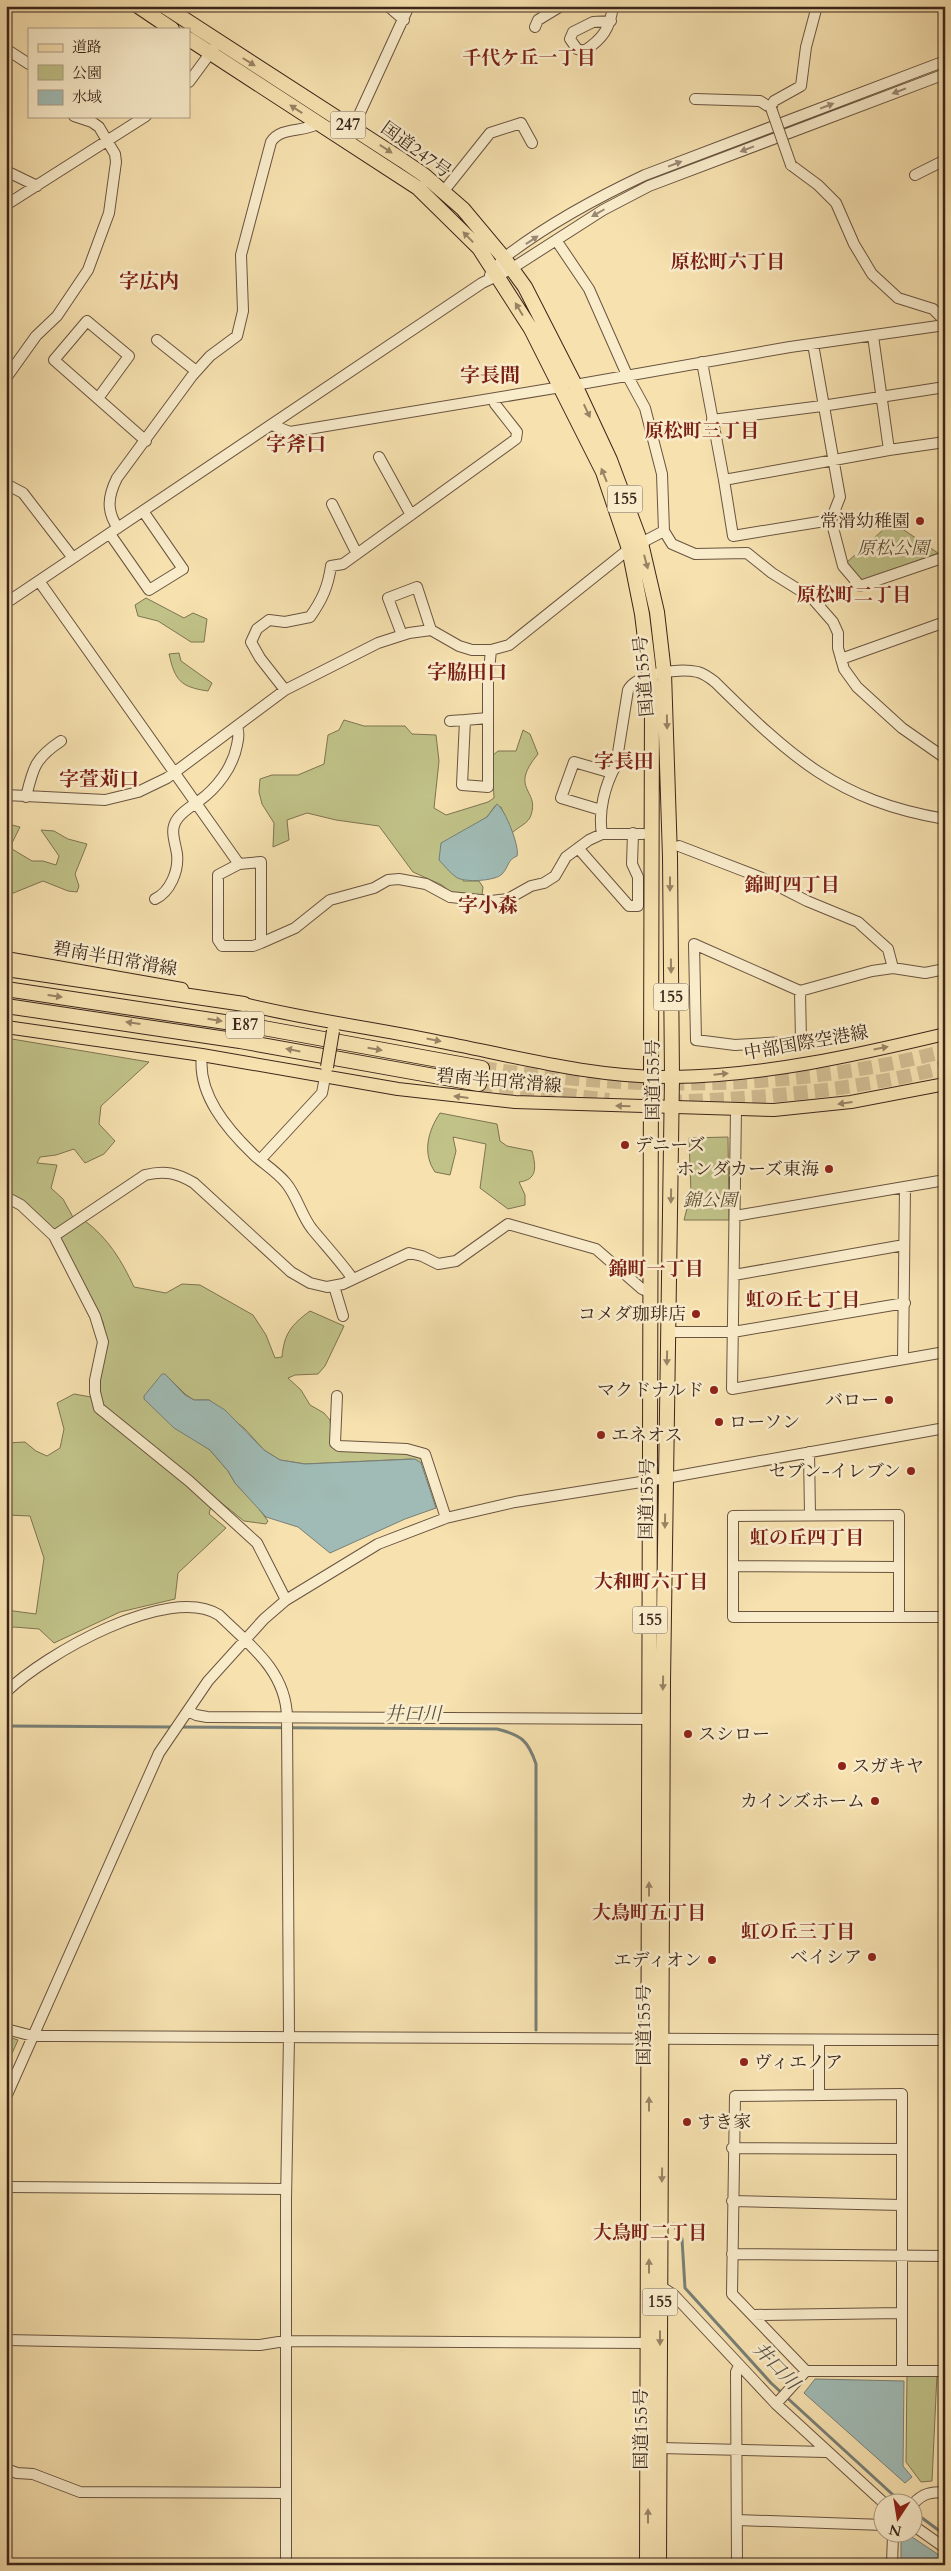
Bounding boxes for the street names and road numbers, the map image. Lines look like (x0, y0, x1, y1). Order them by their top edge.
road number: 247 (330, 112, 366, 138)
street label: 国道247号 (376, 116, 456, 184)
road number: 155 (608, 486, 642, 512)
street label: 国道155号 (628, 634, 660, 718)
street label: 碧南半田常滑線 (51, 936, 179, 982)
road number: 155 (654, 984, 688, 1010)
road number: E87 (226, 1012, 264, 1038)
street label: 中部国際空港線 (742, 1020, 870, 1066)
street label: 国道155号 (641, 1039, 666, 1121)
street label: 碧南半田常滑線 (435, 1063, 563, 1099)
street label: 国道155号 (634, 1458, 660, 1540)
road number: 155 (632, 1606, 668, 1634)
street label: 国道155号 (632, 1984, 657, 2066)
road number: 155 (642, 2288, 678, 2316)
street label: 国道155号 (629, 2388, 654, 2470)

